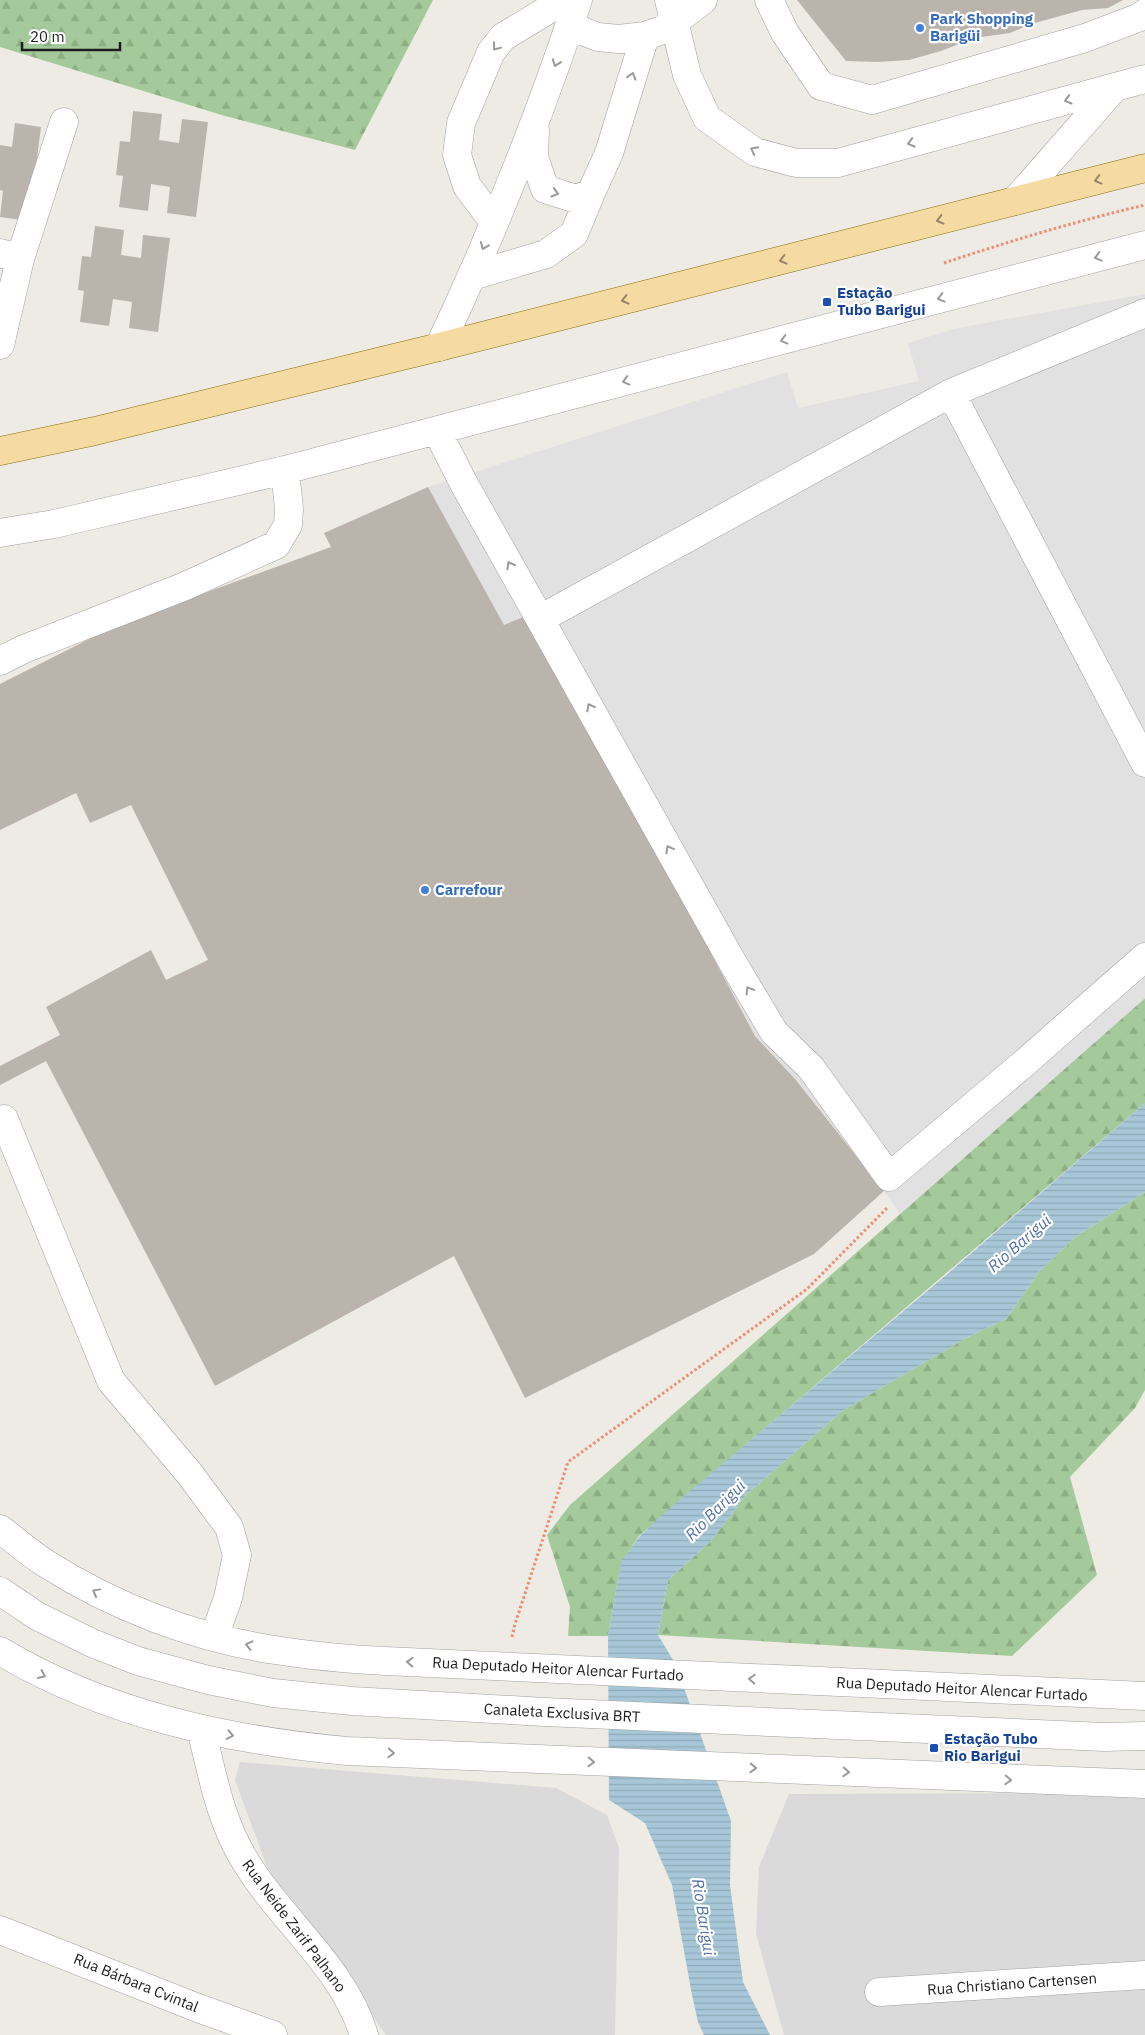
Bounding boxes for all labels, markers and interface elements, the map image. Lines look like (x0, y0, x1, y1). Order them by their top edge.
place label: Park Shopping Barigüi (930, 9, 1034, 45)
scale bar (22, 20, 120, 52)
marker: Park Shopping Barigüi (914, 22, 926, 34)
text: 20 m (30, 27, 65, 46)
one-way arrow (493, 41, 502, 51)
one-way arrow (552, 58, 562, 66)
one-way arrow (627, 72, 637, 81)
one-way arrow (1064, 94, 1072, 104)
one-way arrow (908, 138, 916, 148)
one-way arrow (750, 146, 759, 156)
one-way arrow (1093, 174, 1102, 185)
one-way arrow (551, 187, 559, 197)
one-way arrow (936, 214, 945, 225)
one-way arrow (480, 242, 490, 250)
one-way arrow (1093, 251, 1102, 262)
one-way arrow (778, 254, 787, 265)
place label: Estação Tubo Barigui (837, 283, 926, 319)
one-way arrow (937, 293, 945, 303)
one-way arrow (621, 294, 630, 305)
marker: Estação Tubo Barigui (821, 296, 833, 308)
one-way arrow (779, 334, 788, 345)
one-way arrow (622, 375, 631, 386)
one-way arrow (507, 562, 517, 571)
one-way arrow (586, 703, 596, 712)
one-way arrow (666, 845, 676, 854)
place label: Carrefour (435, 880, 503, 899)
marker: Carrefour (419, 884, 431, 896)
one-way arrow (746, 987, 756, 996)
water label: Rio Barigui (983, 1210, 1055, 1276)
water label: Rio Barigui (681, 1475, 750, 1544)
one-way arrow (92, 1588, 101, 1598)
one-way arrow (244, 1640, 253, 1650)
street label: Rua Deputado Heitor Alencar Furtado (432, 1652, 684, 1685)
one-way arrow (406, 1657, 414, 1668)
one-way arrow (37, 1668, 46, 1678)
street label: Rua Deputado Heitor Alencar Furtado (836, 1672, 1088, 1705)
one-way arrow (748, 1673, 756, 1684)
street label: Canaleta Exclusiva BRT (483, 1699, 641, 1726)
one-way arrow (226, 1729, 234, 1740)
place label: Estação Tubo Rio Barigui (944, 1729, 1038, 1765)
marker: Estação Tubo Rio Barigui (928, 1742, 940, 1754)
one-way arrow (388, 1747, 396, 1758)
one-way arrow (587, 1756, 595, 1767)
one-way arrow (750, 1763, 758, 1774)
one-way arrow (842, 1767, 850, 1778)
one-way arrow (1004, 1774, 1012, 1785)
street label: Rua Neide Zarif Palhano (238, 1855, 351, 1996)
water label: Rio Barigui (688, 1877, 720, 1958)
street label: Rua Bárbara Cvintal (71, 1949, 201, 2016)
street label: Rua Christiano Cartensen (926, 1968, 1098, 1999)

